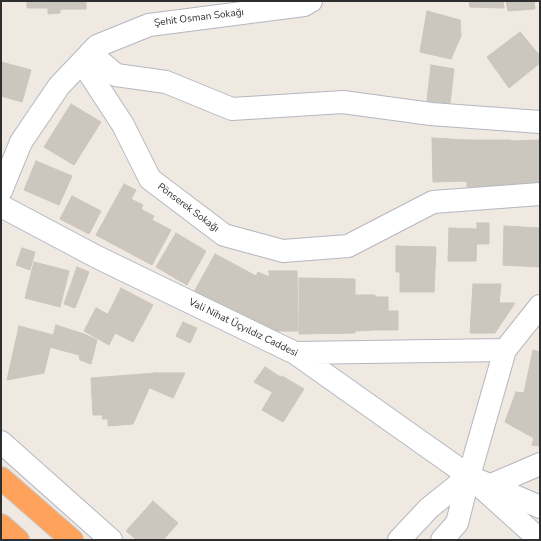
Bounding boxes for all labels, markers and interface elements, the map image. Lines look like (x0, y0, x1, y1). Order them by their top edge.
street label: Şehit Osman Sokağı (153, 7, 245, 29)
street label: Pönserek Sokağı (155, 181, 221, 235)
street label: Vali Nihat Üçyıldız Caddesi (186, 296, 300, 360)

